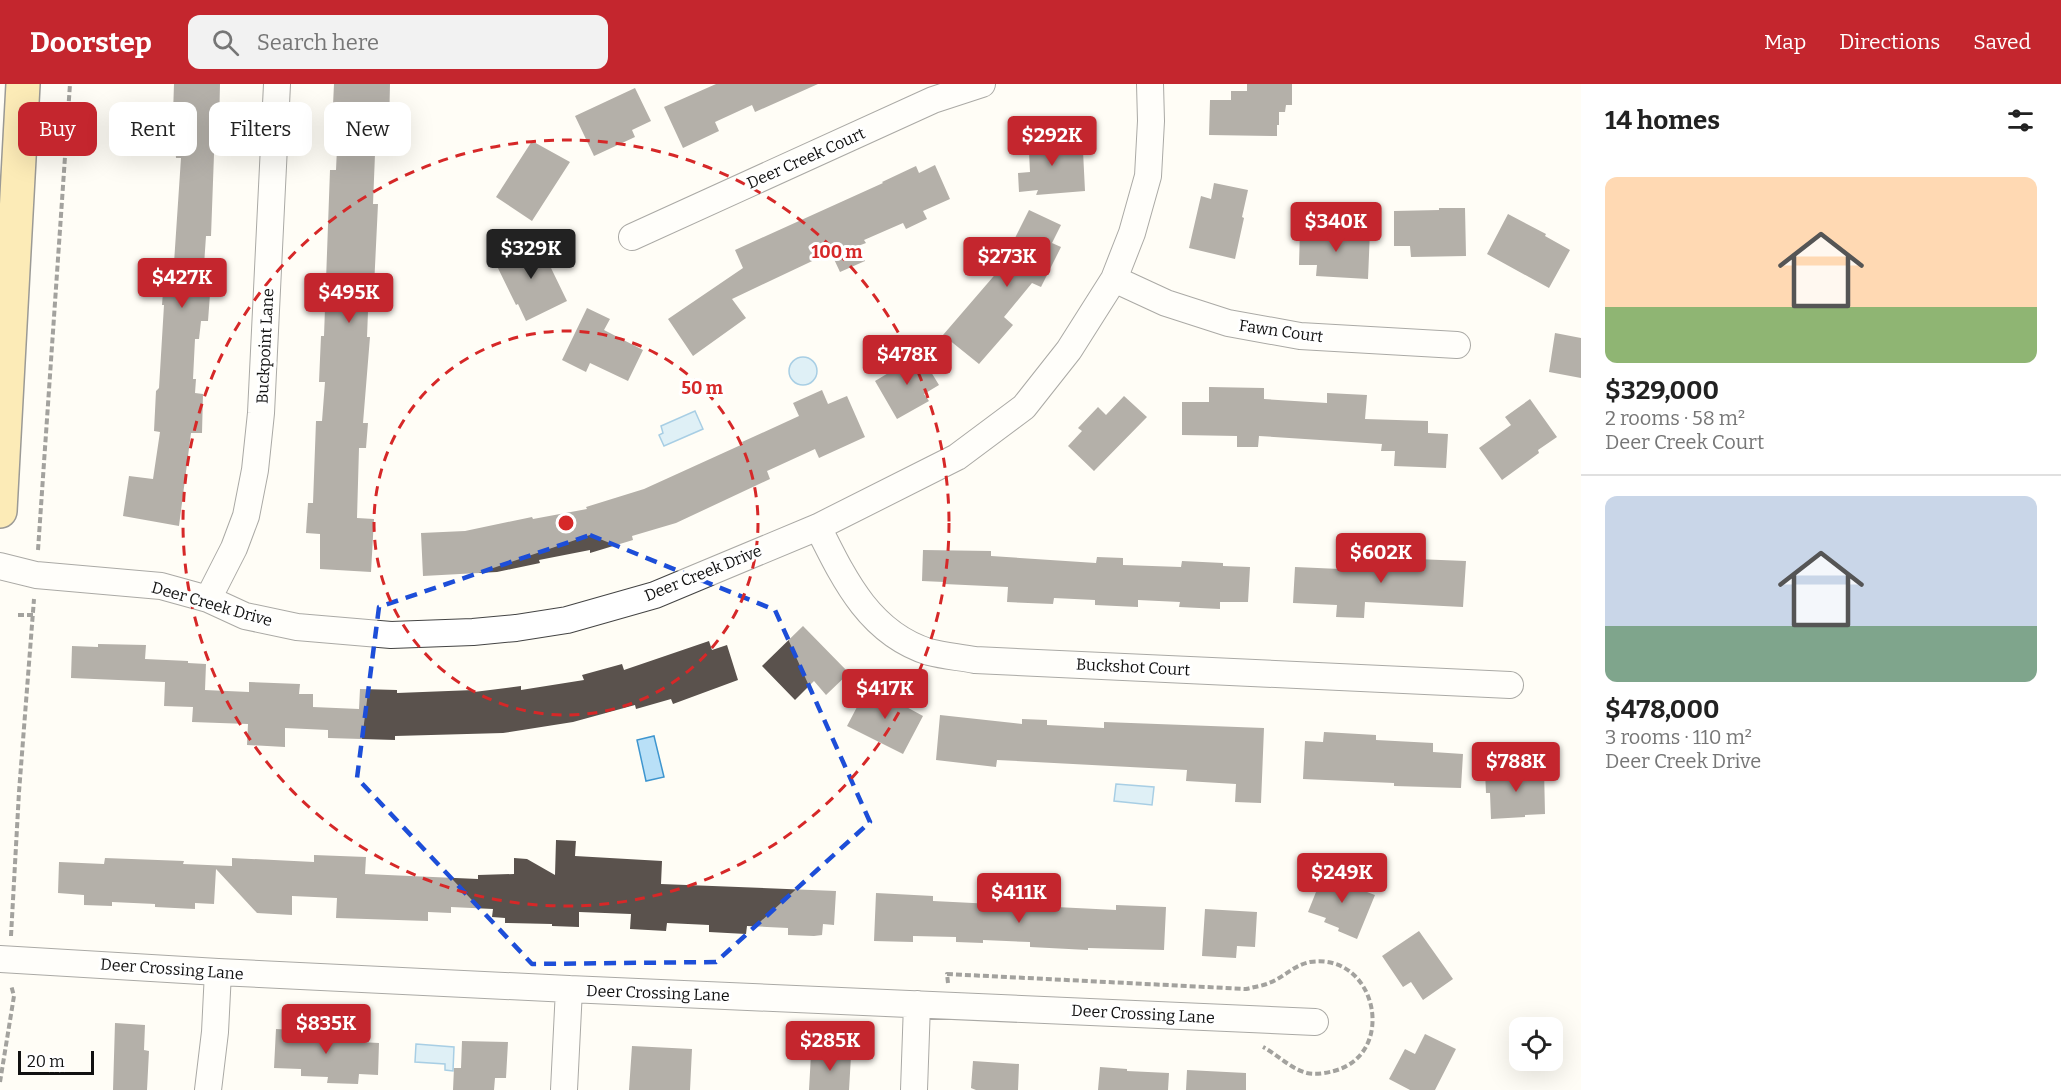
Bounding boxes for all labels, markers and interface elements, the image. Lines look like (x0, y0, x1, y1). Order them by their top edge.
search box (188, 15, 608, 69)
text: Doorstep (30, 26, 152, 59)
icon: search (209, 26, 242, 59)
text: Search here (257, 29, 379, 56)
text: Map (1764, 29, 1806, 55)
text: Directions (1839, 29, 1940, 55)
text: Saved (1973, 29, 2031, 55)
chip: Buy (18, 102, 97, 156)
chip: Rent (109, 102, 197, 156)
chip: Filters (209, 102, 312, 156)
chip: New (324, 102, 411, 156)
icon: filters (2004, 104, 2037, 137)
text: 14 homes (1605, 105, 1720, 136)
pin: $292K (1010, 116, 1094, 167)
street label: Deer Creek Court (744, 123, 868, 193)
text: $292K (1022, 123, 1082, 147)
pin: $340K (1294, 202, 1378, 253)
text: $340K (1305, 209, 1367, 233)
icon: home (1767, 216, 1875, 324)
pin: $329K (489, 229, 573, 280)
text: $329K (500, 236, 562, 260)
pin: $273K (965, 237, 1049, 288)
text: 100 m (811, 241, 863, 263)
text: $273K (977, 244, 1037, 268)
pin: $427K (140, 258, 224, 309)
text: $427K (152, 265, 212, 289)
pin: $495K (307, 273, 391, 324)
text: $495K (318, 280, 380, 304)
street label: Buckpoint Lane (252, 288, 278, 404)
street label: Fawn Court (1238, 316, 1324, 346)
pin: $478K (865, 335, 949, 386)
text: $478K (877, 342, 937, 366)
text: $329,000 (1605, 375, 1719, 406)
text: 50 m (681, 377, 723, 399)
text: 2 rooms · 58 m² (1605, 406, 1745, 430)
text: Deer Creek Court (1605, 430, 1764, 454)
centre of rings (556, 513, 576, 533)
pin: $602K (1339, 533, 1423, 584)
icon: home (1767, 535, 1875, 643)
text: $602K (1350, 540, 1412, 564)
street label: Deer Creek Drive (642, 541, 764, 605)
street label: Deer Creek Drive (149, 578, 275, 630)
street label: Buckshot Court (1076, 655, 1191, 679)
pin: $417K (843, 669, 927, 720)
text: $417K (856, 676, 914, 700)
text: $478,000 (1605, 694, 1719, 725)
text: 3 rooms · 110 m² (1605, 725, 1752, 749)
pin: $788K (1474, 742, 1558, 793)
text: $788K (1486, 749, 1546, 773)
text: Deer Creek Drive (1605, 749, 1761, 773)
pin: $249K (1300, 853, 1384, 904)
text: $249K (1311, 860, 1373, 884)
pin: $411K (977, 873, 1061, 924)
text: $411K (991, 880, 1047, 904)
street label: Deer Crossing Lane (100, 955, 244, 983)
street label: Deer Crossing Lane (586, 981, 730, 1005)
street label: Deer Crossing Lane (1071, 1001, 1215, 1027)
pin: $835K (284, 1004, 368, 1055)
text: $835K (296, 1011, 356, 1035)
map controls (1509, 1017, 1563, 1071)
button: locate (1509, 1017, 1563, 1071)
pin: $285K (788, 1021, 872, 1072)
text: $285K (800, 1028, 860, 1052)
scale bar (18, 1048, 94, 1076)
text: 20 m (27, 1052, 64, 1071)

